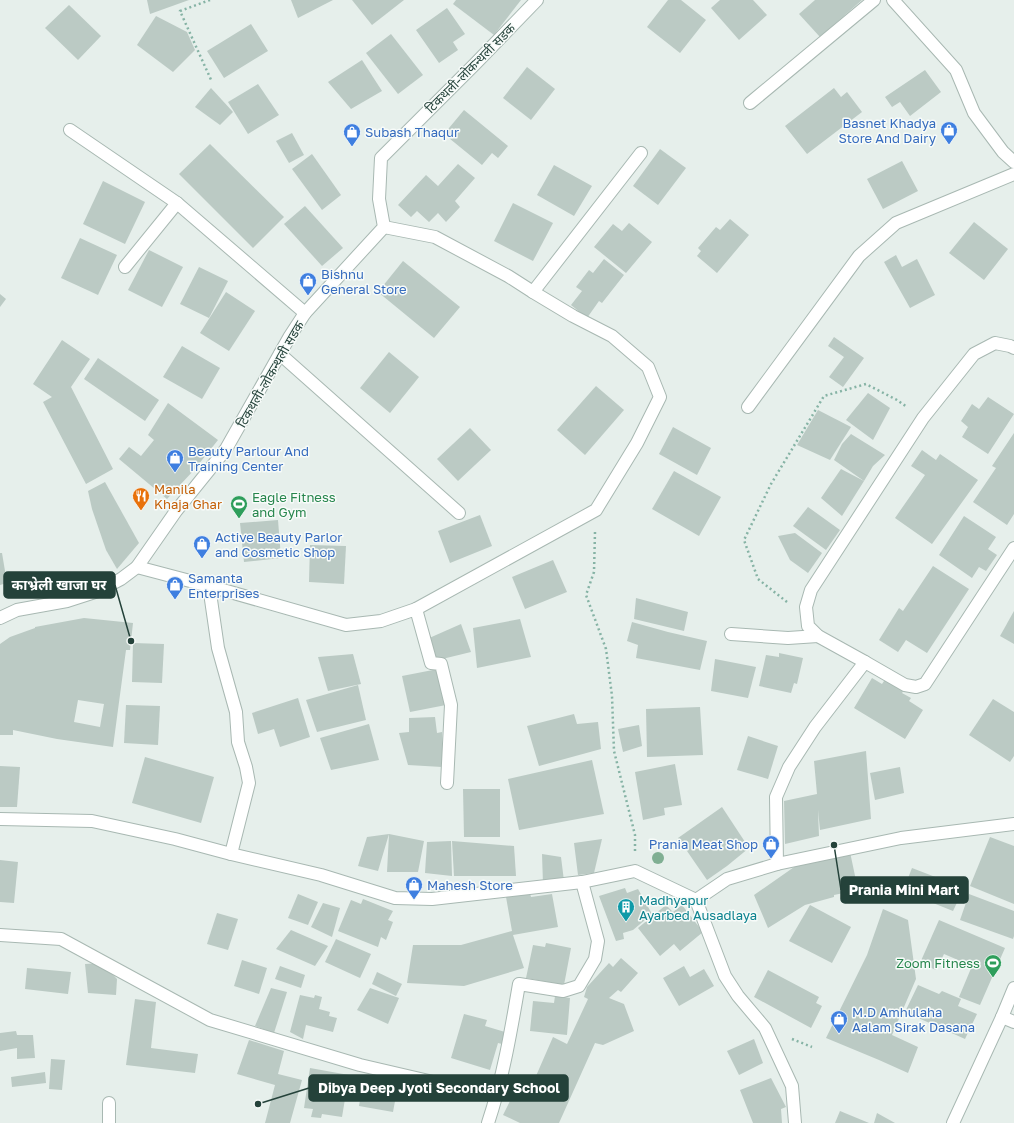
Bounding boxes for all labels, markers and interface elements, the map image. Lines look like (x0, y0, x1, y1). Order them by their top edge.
street label: टिकथली-लोकन्थली सडक (422, 19, 519, 116)
place label: Basnet Khadya Store And Dairy (839, 115, 937, 146)
shop icon: Basnet Khadya Store And Dairy (939, 120, 959, 145)
shop icon: Subash Thaqur (342, 122, 362, 147)
place label: Subash Thaqur (365, 124, 459, 140)
place label: Bishnu General Store (321, 266, 406, 297)
shop icon: Bishnu General Store (298, 271, 318, 296)
street label: टिकथली-लोकन्थली सडक (233, 317, 308, 430)
place label: Beauty Parlour And Training Center (188, 443, 309, 474)
shop icon: Beauty Parlour And Training Center (165, 448, 185, 473)
place label: Manila Khaja Ghar (154, 481, 222, 512)
restaurant icon: Manila Khaja Ghar (131, 486, 151, 511)
place label: Eagle Fitness and Gym (252, 489, 336, 520)
sports icon: Eagle Fitness and Gym (229, 494, 249, 519)
place label: Active Beauty Parlor and Cosmetic Shop (215, 529, 342, 560)
shop icon: Active Beauty Parlor and Cosmetic Shop (192, 534, 212, 559)
place label: Samanta Enterprises (188, 570, 260, 601)
callout: काभ्रेली खाजा घर (4, 572, 115, 598)
shop icon: Samanta Enterprises (165, 575, 185, 600)
text: काभ्रेली खाजा घर (12, 576, 107, 593)
shop icon: Prania Meat Shop (761, 834, 781, 859)
place label: Prania Meat Shop (649, 836, 758, 852)
shop icon: Mahesh Store (404, 875, 424, 900)
place label: Mahesh Store (427, 877, 513, 893)
callout: Prania Mini Mart (841, 877, 968, 903)
text: Prania Mini Mart (849, 881, 960, 898)
place label: Madhyapur Ayarbed Ausadlaya (639, 892, 757, 923)
building icon: Madhyapur Ayarbed Ausadlaya (616, 897, 636, 922)
sports icon: Zoom Fitness (983, 953, 1003, 978)
place label: Zoom Fitness (896, 955, 980, 971)
place label: M.D Amhulaha Aalam Sirak Dasana (852, 1004, 975, 1035)
shop icon: M.D Amhulaha Aalam Sirak Dasana (829, 1009, 849, 1034)
callout: Dibya Deep Jyoti Secondary School (309, 1075, 568, 1101)
text: Dibya Deep Jyoti Secondary School (318, 1079, 560, 1096)

